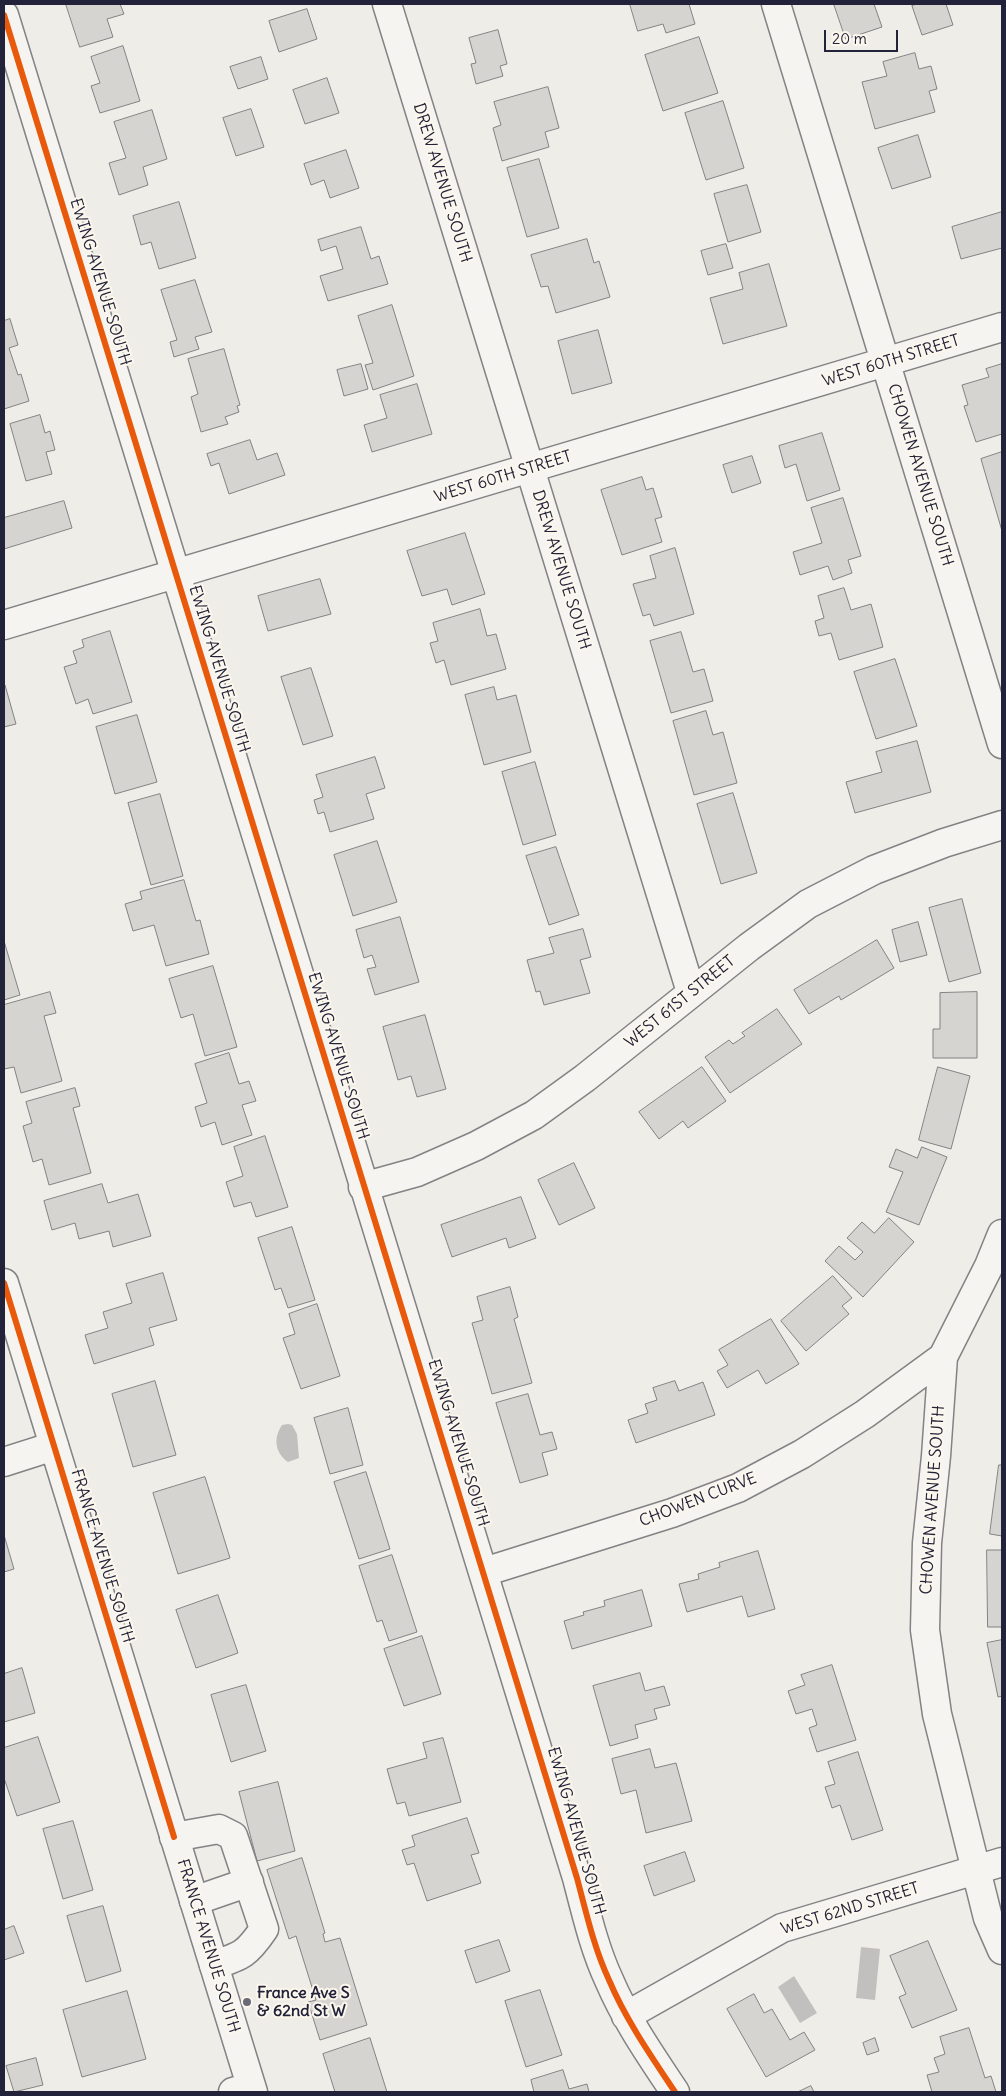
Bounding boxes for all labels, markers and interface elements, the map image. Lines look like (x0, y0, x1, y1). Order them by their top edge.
scale bar (826, 20, 900, 52)
text: 20 m (832, 29, 867, 48)
street label: DREW AVENUE SOUTH (409, 101, 475, 265)
street label: EWING AVENUE SOUTH (65, 196, 135, 368)
street label: WEST 60TH STREET (820, 331, 962, 391)
street label: CHOWEN AVENUE SOUTH (883, 382, 957, 568)
street label: WEST 60TH STREET (432, 447, 574, 507)
street label: DREW AVENUE SOUTH (528, 488, 594, 652)
street label: EWING AVENUE SOUTH (184, 583, 254, 755)
street label: WEST 61ST STREET (621, 952, 739, 1052)
street label: EWING AVENUE SOUTH (303, 970, 373, 1142)
street label: EWING AVENUE SOUTH (423, 1357, 493, 1529)
street label: CHOWEN AVENUE SOUTH (917, 1405, 949, 1595)
street label: FRANCE AVENUE SOUTH (66, 1467, 138, 1645)
street label: CHOWEN CURVE (637, 1469, 759, 1531)
street label: EWING AVENUE SOUTH (543, 1745, 609, 1917)
street label: FRANCE AVENUE SOUTH (172, 1857, 244, 2035)
street label: WEST 62ND STREET (779, 1879, 921, 1939)
place label: France Ave S & 62nd St W (257, 1983, 350, 2021)
marker: France Ave S & 62nd St W (241, 1996, 253, 2008)

